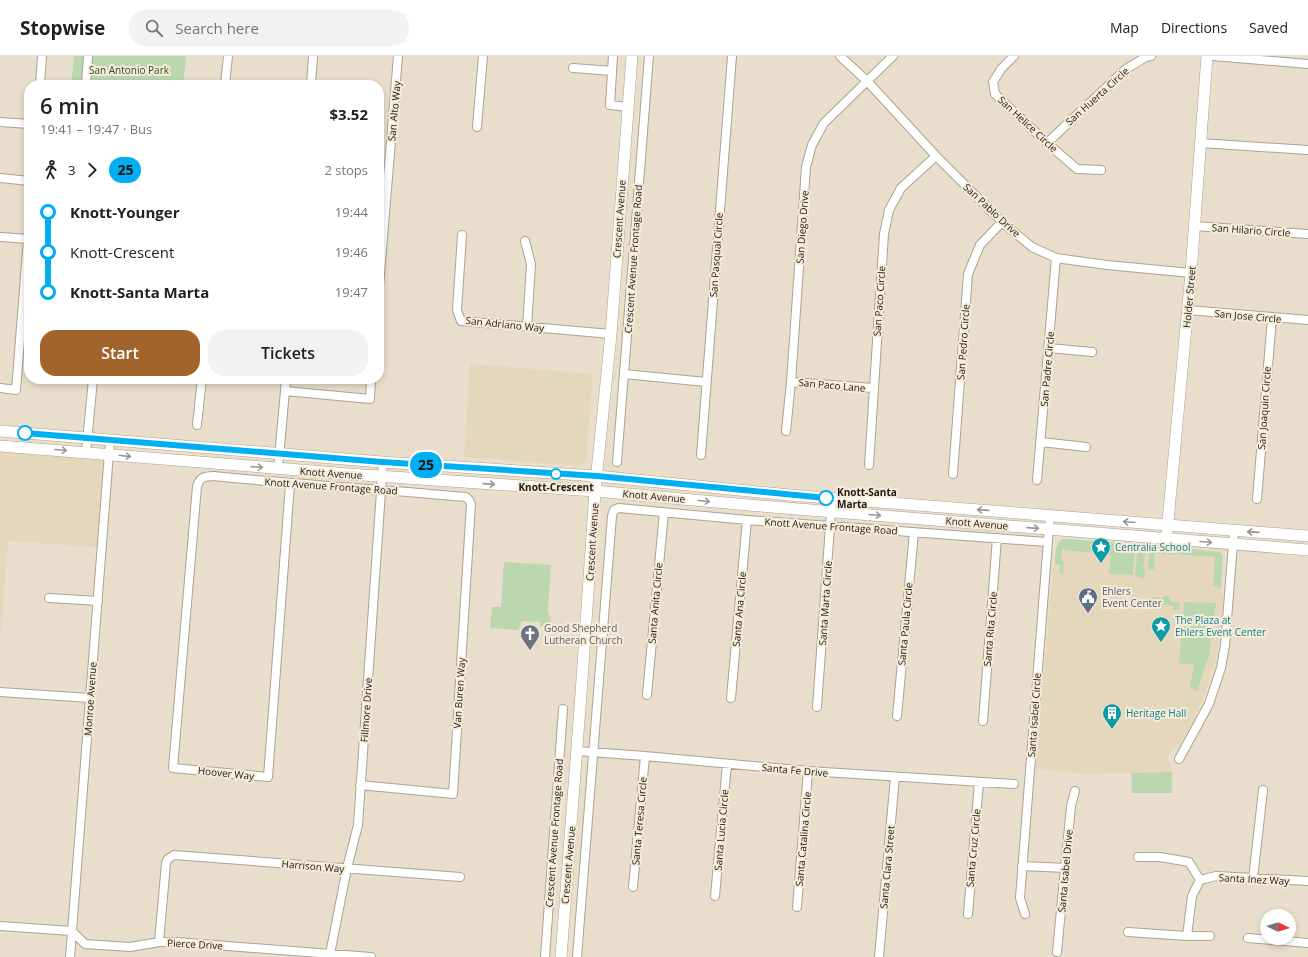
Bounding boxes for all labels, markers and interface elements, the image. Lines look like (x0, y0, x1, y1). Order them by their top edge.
search box (129, 10, 409, 46)
text: Stopwise (20, 15, 105, 41)
icon: search (143, 17, 165, 39)
text: Search here (175, 18, 259, 38)
text: Map (1110, 18, 1139, 37)
text: Directions (1161, 18, 1227, 37)
text: Saved (1249, 18, 1288, 37)
park label: San Antonio Park (89, 63, 170, 77)
street label: San Huerta Circle (1062, 64, 1132, 128)
street label: San Alto Way (384, 79, 404, 142)
text: 6 min (40, 90, 99, 120)
street label: San Helice Circle (995, 93, 1061, 156)
text: $3.52 (329, 104, 368, 124)
text: 19:41 – 19:47 · Bus (40, 120, 152, 138)
icon: walk (40, 159, 62, 181)
icon: forward (81, 159, 103, 181)
text: 25 (117, 160, 133, 179)
text: 3 (68, 161, 75, 179)
text: 2 stops (324, 161, 368, 179)
street label: Crescent Avenue (609, 179, 629, 259)
street label: San Pablo Drive (961, 180, 1024, 240)
street label: Crescent Avenue Frontage Road (621, 184, 645, 334)
street label: San Diego Drive (792, 189, 812, 264)
text: Knott-Younger (70, 202, 179, 222)
text: 19:44 (335, 203, 368, 221)
street label: San Pasqual Circle (706, 212, 726, 298)
street label: San Hilario Circle (1211, 220, 1291, 240)
text: Knott-Crescent (70, 242, 174, 262)
text: 19:46 (335, 243, 368, 261)
street label: San Paco Circle (870, 265, 888, 337)
street label: Holder Street (1179, 265, 1199, 329)
text: Knott-Santa Marta (70, 282, 209, 302)
text: 19:47 (335, 283, 368, 301)
street label: San Pedro Circle (953, 303, 973, 380)
street label: San Jose Circle (1214, 306, 1283, 326)
street label: San Adriano Way (465, 313, 546, 335)
button: Start (40, 330, 200, 376)
button: Tickets (208, 330, 368, 376)
street label: San Padre Circle (1037, 330, 1057, 407)
street label: San Joaquin Circle (1254, 366, 1274, 450)
street label: San Paco Lane (798, 375, 866, 395)
unlabelled marker (17, 425, 33, 441)
one-way arrow (55, 447, 68, 454)
one-way arrow (118, 452, 131, 460)
line badge: 25 (408, 452, 444, 478)
text: 25 (418, 455, 434, 474)
one-way arrow (250, 463, 263, 471)
street label: Knott Avenue (299, 464, 363, 482)
marker: Knott-Crescent (550, 468, 562, 480)
street label: Knott Avenue Frontage Road (264, 474, 398, 498)
one-way arrow (482, 480, 495, 487)
place label: Knott-Crescent (518, 480, 594, 494)
place label: Knott-Santa Marta (837, 485, 897, 511)
street label: Knott Avenue (622, 486, 686, 506)
marker: Knott-Santa Marta (818, 490, 834, 506)
one-way arrow (697, 497, 710, 505)
street label: Crescent Avenue (582, 502, 602, 582)
one-way arrow (977, 506, 990, 513)
one-way arrow (868, 512, 881, 519)
street label: Knott Avenue (945, 513, 1009, 533)
street label: Knott Avenue Frontage Road (764, 514, 898, 538)
one-way arrow (1123, 518, 1136, 526)
one-way arrow (1026, 524, 1039, 531)
one-way arrow (1247, 529, 1260, 536)
place icon: Centralia School (1090, 536, 1112, 564)
one-way arrow (1199, 538, 1212, 545)
place label: Centralia School (1115, 540, 1190, 554)
street label: Santa Marta Circle (815, 560, 835, 646)
street label: Santa Anita Circle (644, 561, 666, 644)
street label: Santa Ana Circle (729, 570, 749, 647)
street label: Santa Paula Circle (894, 582, 916, 666)
place label: Ehlers Event Center (1102, 584, 1162, 610)
public building icon: Ehlers Event Center (1077, 586, 1099, 614)
street label: Santa Rita Circle (980, 591, 1000, 667)
place label: The Plaza at Ehlers Event Center (1175, 613, 1266, 639)
place icon: The Plaza at Ehlers Event Center (1150, 615, 1172, 643)
place label: Good Shepherd Lutheran Church (544, 621, 623, 647)
church icon: Good Shepherd Lutheran Church (519, 623, 541, 651)
street label: Van Buren Way (450, 656, 469, 729)
street label: Monroe Avenue (80, 661, 100, 737)
street label: Santa Isabel Circle (1024, 672, 1044, 758)
street label: Fillmore Drive (357, 677, 375, 743)
building icon: Heritage Hall (1101, 702, 1123, 730)
place label: Heritage Hall (1126, 706, 1186, 720)
street label: Crescent Avenue Frontage Road (542, 758, 566, 908)
street label: Santa Fe Drive (761, 760, 829, 780)
street label: Hoover Way (197, 763, 256, 783)
street label: Santa Teresa Circle (628, 776, 650, 866)
street label: Santa Lucia Circle (710, 788, 732, 871)
street label: Santa Catalina Circle (792, 791, 814, 887)
street label: Santa Cruz Circle (963, 808, 983, 888)
street label: Santa Clara Street (876, 824, 898, 909)
street label: Crescent Avenue (558, 825, 578, 905)
street label: Santa Isabel Drive (1054, 828, 1076, 913)
street label: Harrison Way (281, 856, 346, 876)
street label: Santa Inez Way (1218, 870, 1291, 888)
north arrow (1260, 909, 1296, 945)
map controls (1260, 909, 1296, 945)
street label: Pierce Drive (167, 936, 224, 952)

